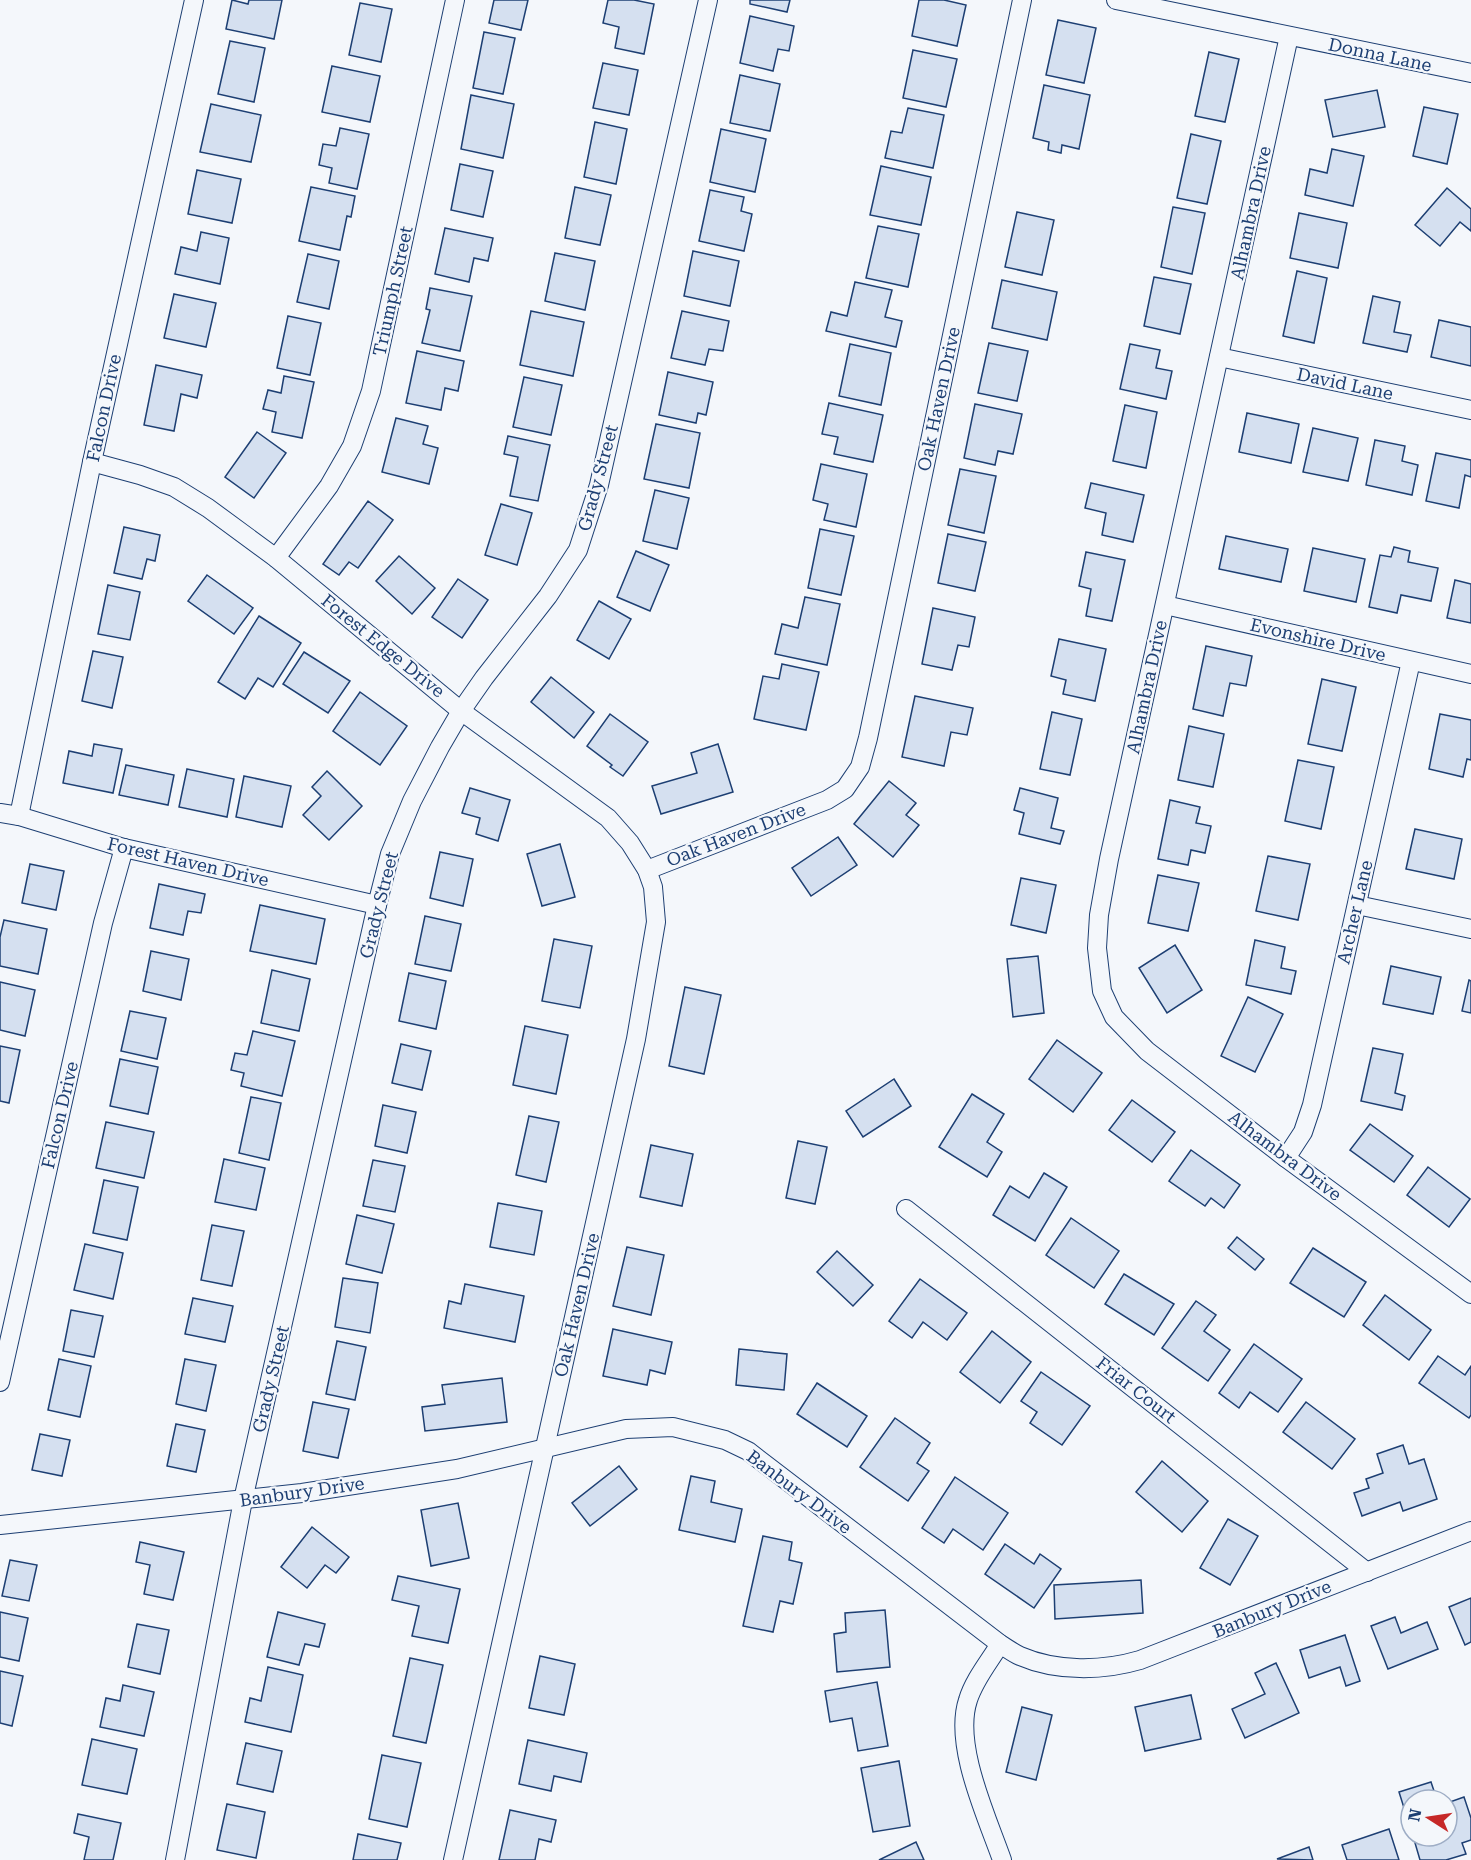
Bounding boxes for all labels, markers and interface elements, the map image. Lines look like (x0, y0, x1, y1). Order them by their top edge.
street label: Donna Lane (1326, 33, 1434, 76)
street label: Alhambra Drive (1226, 144, 1275, 282)
street label: Triumph Street (368, 224, 417, 358)
street label: Oak Haven Drive (913, 325, 964, 473)
street label: Falcon Drive (82, 352, 125, 464)
street label: David Lane (1295, 363, 1395, 404)
street label: Grady Street (573, 422, 622, 533)
street label: Forest Edge Drive (318, 590, 449, 702)
street label: Evonshire Drive (1248, 614, 1388, 665)
street label: Alhambra Drive (1122, 618, 1171, 756)
street label: Oak Haven Drive (663, 798, 808, 871)
street label: Forest Haven Drive (105, 833, 271, 890)
street label: Grady Street (355, 849, 402, 960)
street label: Archer Lane (1332, 858, 1377, 966)
street label: Falcon Drive (37, 1059, 82, 1171)
street label: Alhambra Drive (1225, 1106, 1346, 1205)
street label: Oak Haven Drive (550, 1231, 603, 1379)
street label: Grady Street (248, 1323, 293, 1434)
street label: Friar Court (1092, 1352, 1180, 1427)
street label: Banbury Drive (743, 1445, 856, 1538)
street label: Banbury Drive (238, 1472, 366, 1511)
street label: Banbury Drive (1210, 1575, 1334, 1642)
north arrow (1399, 1788, 1459, 1848)
text: N (1404, 1807, 1425, 1823)

